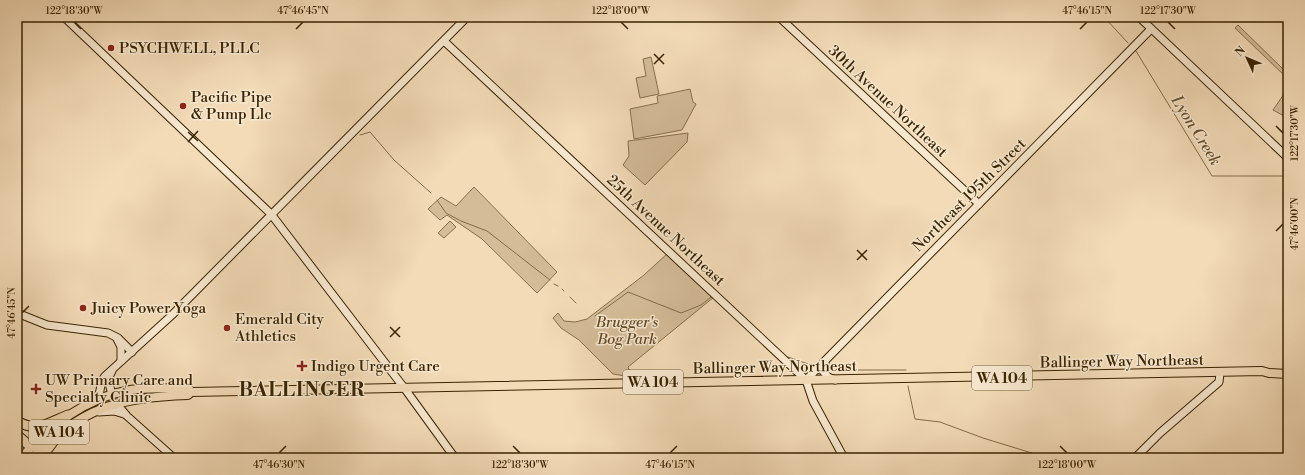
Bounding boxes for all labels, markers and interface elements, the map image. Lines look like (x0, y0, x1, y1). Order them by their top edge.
text: 122°18'30"W (45, 5, 104, 17)
text: 47°46'45"N (277, 5, 329, 17)
text: 122°18'00"W (592, 5, 651, 17)
text: 47°46'15"N (1062, 5, 1112, 17)
text: 122°17'30"W (1140, 5, 1197, 17)
north arrow (1227, 38, 1267, 78)
place label: PSYCHWELL, PLLC (119, 39, 260, 58)
street label: 30th Avenue Northeast (824, 41, 952, 162)
marker: PSYCHWELL, PLLC (106, 43, 116, 53)
text: N (1232, 44, 1249, 60)
place label: Pacific Pipe & Pump Llc (191, 88, 272, 124)
water label: Lyon Creek (1166, 91, 1226, 169)
marker: Pacific Pipe & Pump Llc (178, 101, 188, 111)
text: 122°17'30"W (1289, 104, 1301, 161)
street label: Northeast 195th Street (909, 134, 1030, 256)
street label: 25th Avenue Northeast (603, 171, 729, 291)
text: 47°46'00"N (1289, 197, 1301, 251)
text: 47°46'45"N (6, 287, 18, 339)
place label: Juicy Power Yoga (90, 299, 207, 318)
marker: Juicy Power Yoga (78, 303, 88, 313)
place label: Emerald City Athletics (234, 310, 325, 346)
park label: Brugger's Bog Park (595, 313, 659, 349)
marker: Emerald City Athletics (222, 323, 232, 333)
street label: Ballinger Way Northeast (1039, 351, 1205, 372)
place label: Indigo Urgent Care (311, 357, 440, 376)
street label: Ballinger Way Northeast (692, 357, 858, 378)
marker: Indigo Urgent Care (296, 360, 308, 372)
road number: WA 104 (972, 366, 1032, 390)
road number: WA 104 (623, 370, 683, 394)
place label: UW Primary Care and Specialty Clinic (45, 371, 193, 407)
district label: BALLINGER (239, 378, 365, 402)
marker: UW Primary Care and Specialty Clinic (30, 383, 42, 395)
road number: WA 104 (29, 420, 89, 444)
text: 47°46'30"N (253, 459, 306, 471)
text: 122°18'30"W (491, 459, 550, 471)
text: 47°46'15"N (645, 459, 695, 471)
text: 122°18'00"W (1038, 459, 1097, 471)

